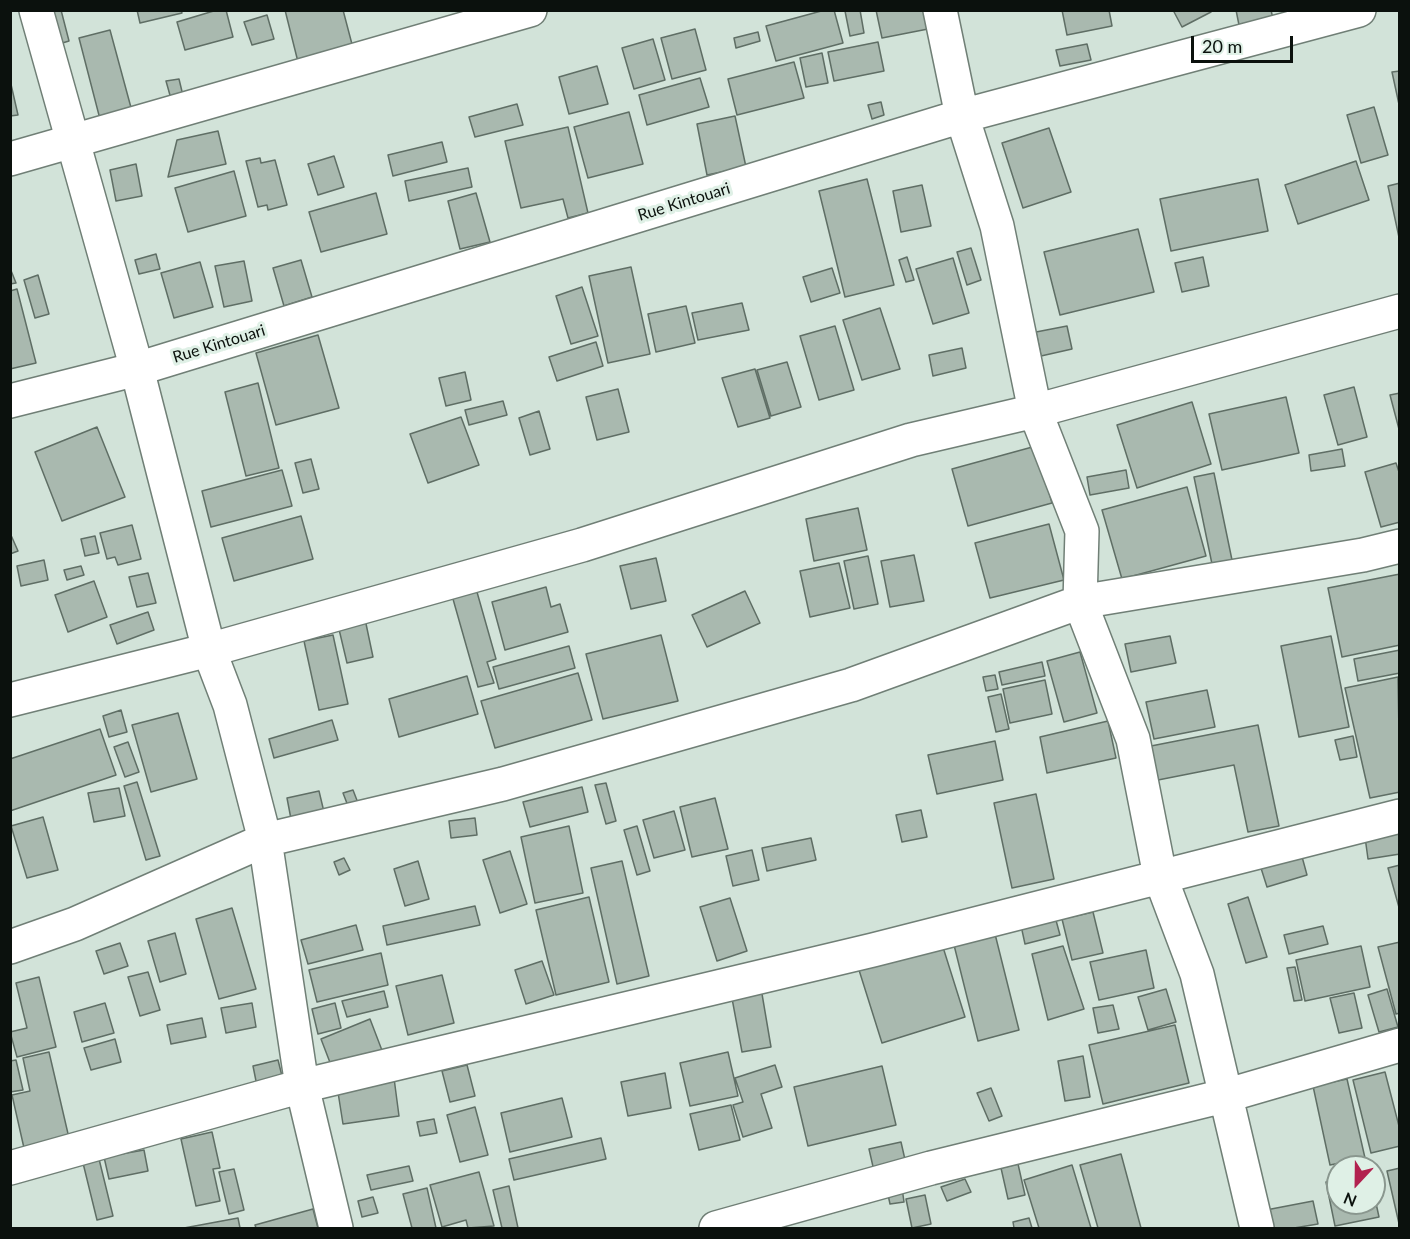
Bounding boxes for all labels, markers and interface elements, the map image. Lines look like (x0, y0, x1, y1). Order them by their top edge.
scale bar (1194, 24, 1296, 62)
text: 20 m (1202, 35, 1242, 57)
street label: Rue Kintouari (635, 179, 733, 225)
street label: Rue Kintouari (170, 321, 268, 367)
north arrow (1326, 1155, 1386, 1215)
text: N (1341, 1189, 1359, 1211)

